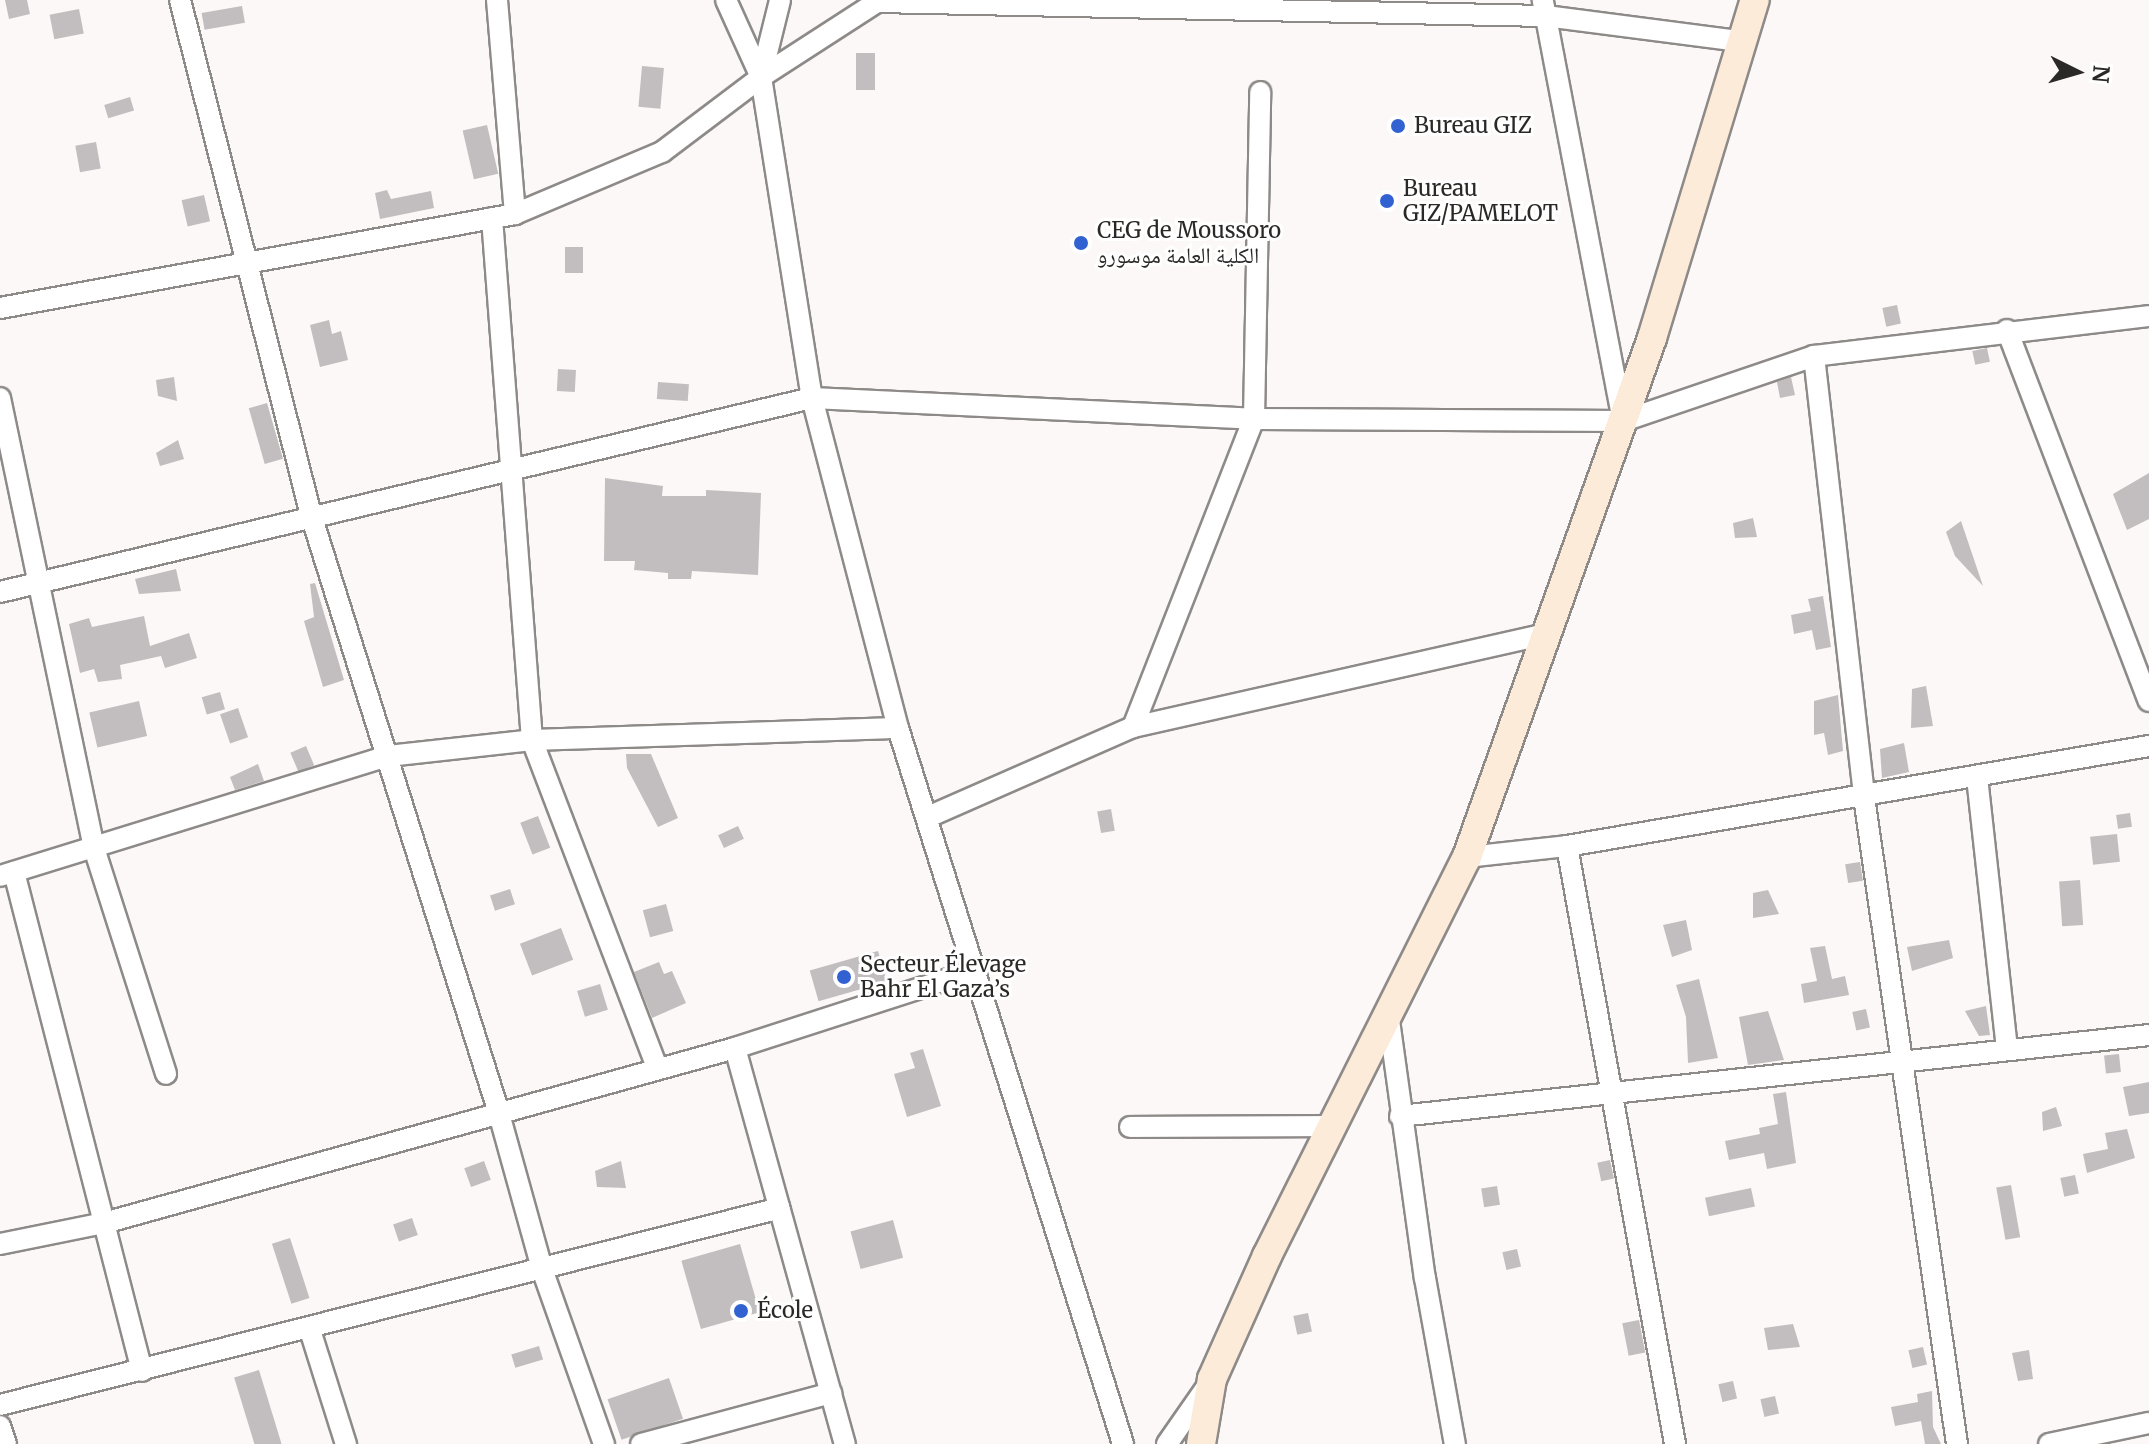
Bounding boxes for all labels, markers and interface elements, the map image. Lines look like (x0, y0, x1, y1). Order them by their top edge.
north arrow (2037, 32, 2117, 112)
text: N (2086, 64, 2116, 84)
place label: Bureau GIZ (1414, 113, 1532, 139)
marker: Bureau GIZ (1389, 117, 1407, 135)
place label: Bureau GIZ/PAMELOT (1403, 175, 1558, 226)
marker: Bureau GIZ/PAMELOT (1378, 192, 1396, 210)
place label: CEG de Moussoro الكلية العامة موسورو (1097, 217, 1281, 268)
marker: CEG de Moussoro الكلية العامة موسورو (1072, 234, 1090, 252)
place label: Secteur Élevage Bahr El Gaza’s (860, 951, 1026, 1002)
marker: Secteur Élevage Bahr El Gaza’s (835, 968, 853, 986)
place label: École (757, 1298, 813, 1324)
marker: École (732, 1302, 750, 1320)

